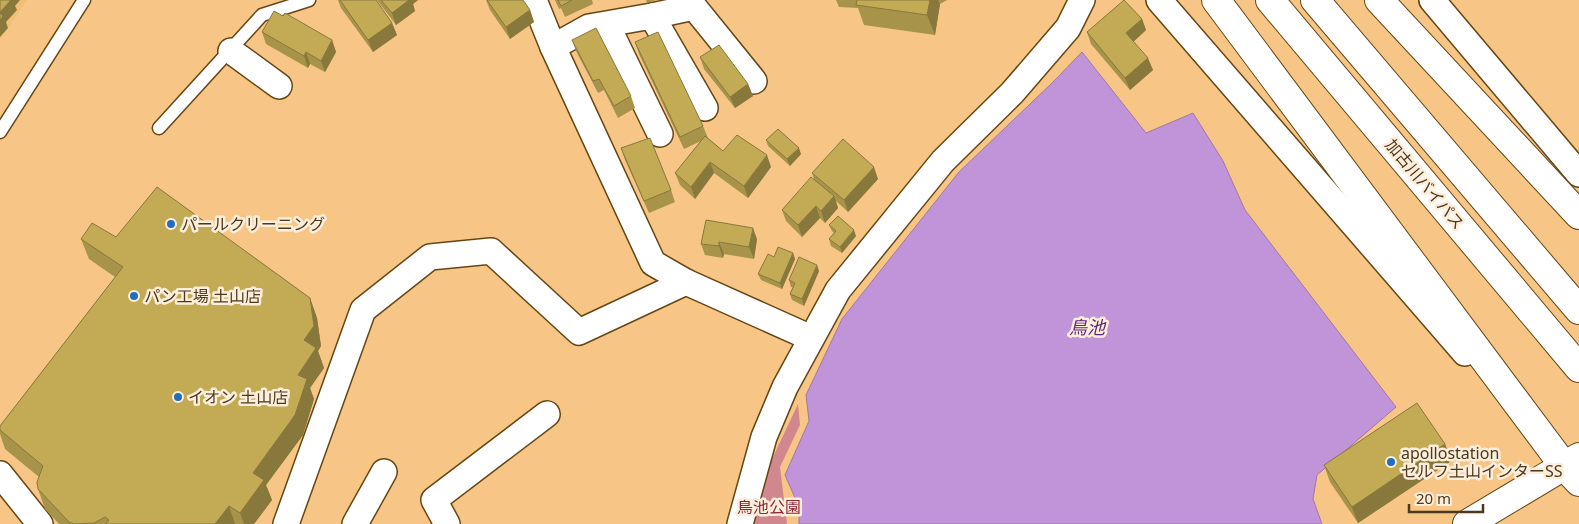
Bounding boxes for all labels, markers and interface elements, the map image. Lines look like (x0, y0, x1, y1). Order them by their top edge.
street label: 加古川バイパス (1381, 134, 1469, 234)
place label: パールクリーニング (181, 213, 325, 235)
marker: パールクリーニング (165, 218, 177, 230)
place label: パン工場 土山店 (144, 285, 261, 307)
marker: パン工場 土山店 (128, 290, 140, 302)
water label: 鳥池 (1069, 315, 1107, 339)
place label: イオン 土山店 (188, 386, 288, 408)
marker: イオン 土山店 (172, 391, 184, 403)
place label: apollostation セルフ土山インターSS (1401, 442, 1563, 482)
marker: apollostation セルフ土山インターSS (1385, 456, 1397, 468)
scale bar (1409, 482, 1483, 514)
text: 20 m (1416, 488, 1451, 508)
park label: 鳥池公園 (737, 496, 801, 518)

